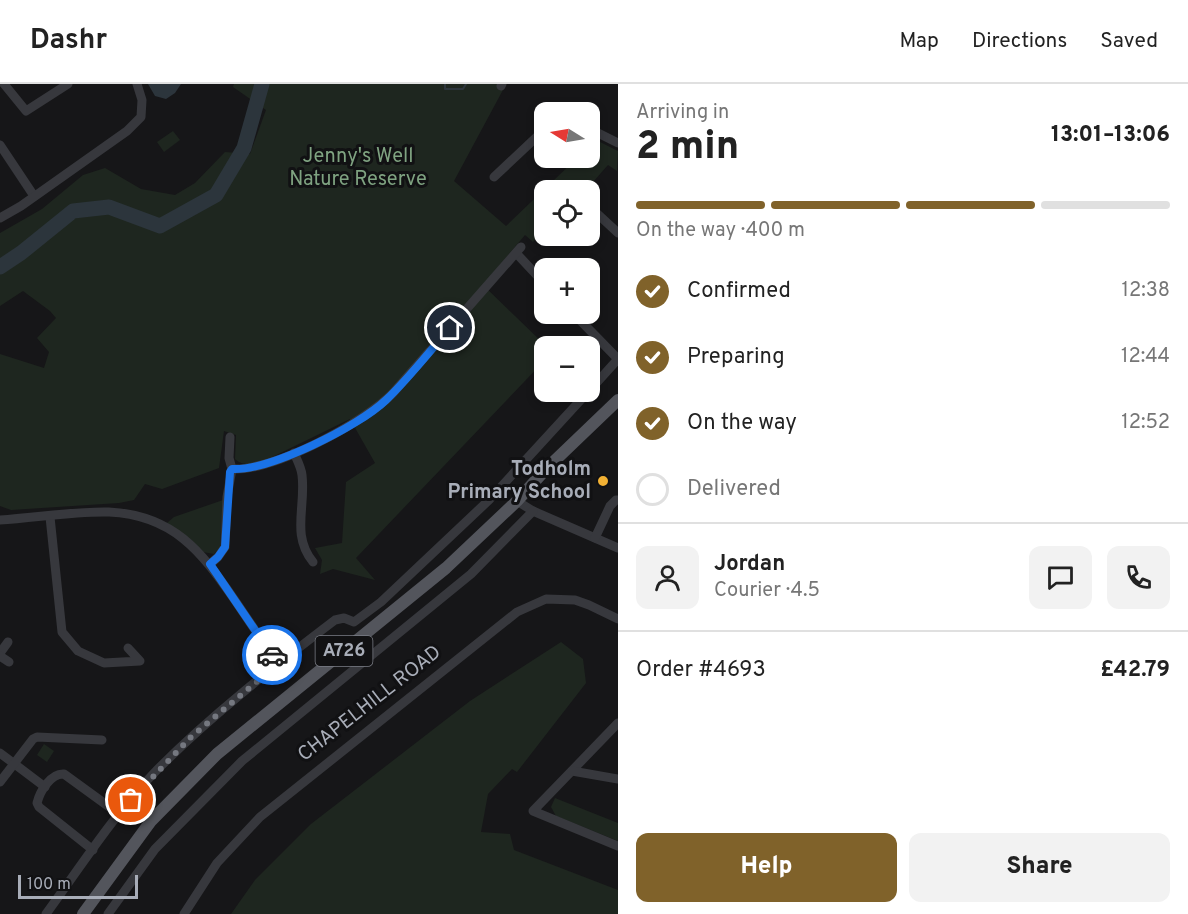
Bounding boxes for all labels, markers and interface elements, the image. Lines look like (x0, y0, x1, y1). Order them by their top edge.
text: Dashr (30, 23, 107, 59)
text: Map (899, 28, 939, 55)
text: Directions (972, 28, 1067, 55)
text: Saved (1100, 28, 1158, 55)
text: Arriving in (636, 100, 729, 126)
north arrow (534, 102, 600, 168)
map controls (534, 102, 600, 402)
text: 13:01–13:06 (1051, 122, 1170, 149)
text: 2 min (636, 124, 739, 173)
park label: Jenny's Well Nature Reserve (289, 144, 427, 193)
button: locate (534, 180, 600, 246)
text: On the way · 400 m (636, 218, 805, 244)
button: + (534, 258, 600, 324)
icon: check (636, 275, 669, 308)
text: Confirmed (687, 278, 791, 305)
text: 12:38 (1122, 278, 1170, 304)
pin (424, 302, 475, 353)
icon: home (433, 311, 466, 344)
button: − (534, 336, 600, 402)
icon: check (636, 341, 669, 374)
text: Preparing (687, 344, 785, 371)
text: 12:44 (1121, 344, 1170, 370)
icon: check (636, 407, 669, 440)
text: On the way (687, 410, 797, 437)
text: 12:52 (1121, 410, 1170, 436)
place label: Todholm Primary School (447, 457, 591, 506)
marker: Todholm Primary School (596, 474, 610, 488)
text: Delivered (687, 476, 781, 503)
button: person (636, 546, 699, 609)
button: chat (1029, 546, 1092, 609)
button: phone (1107, 546, 1170, 609)
text: Jordan (714, 551, 785, 578)
text: Courier · 4.5 (714, 578, 820, 604)
courier (242, 625, 302, 685)
road number: A726 (316, 636, 372, 666)
icon: car (256, 639, 289, 672)
street label: CHAPELHILL ROAD (293, 640, 447, 768)
text: Order #4693 (636, 657, 766, 684)
text: £42.79 (1100, 657, 1170, 684)
pin (105, 774, 156, 825)
icon: bag (114, 783, 147, 816)
button: Help (636, 833, 897, 902)
button: Share (909, 833, 1170, 902)
scale bar (18, 872, 138, 900)
text: 100 m (27, 875, 71, 895)

